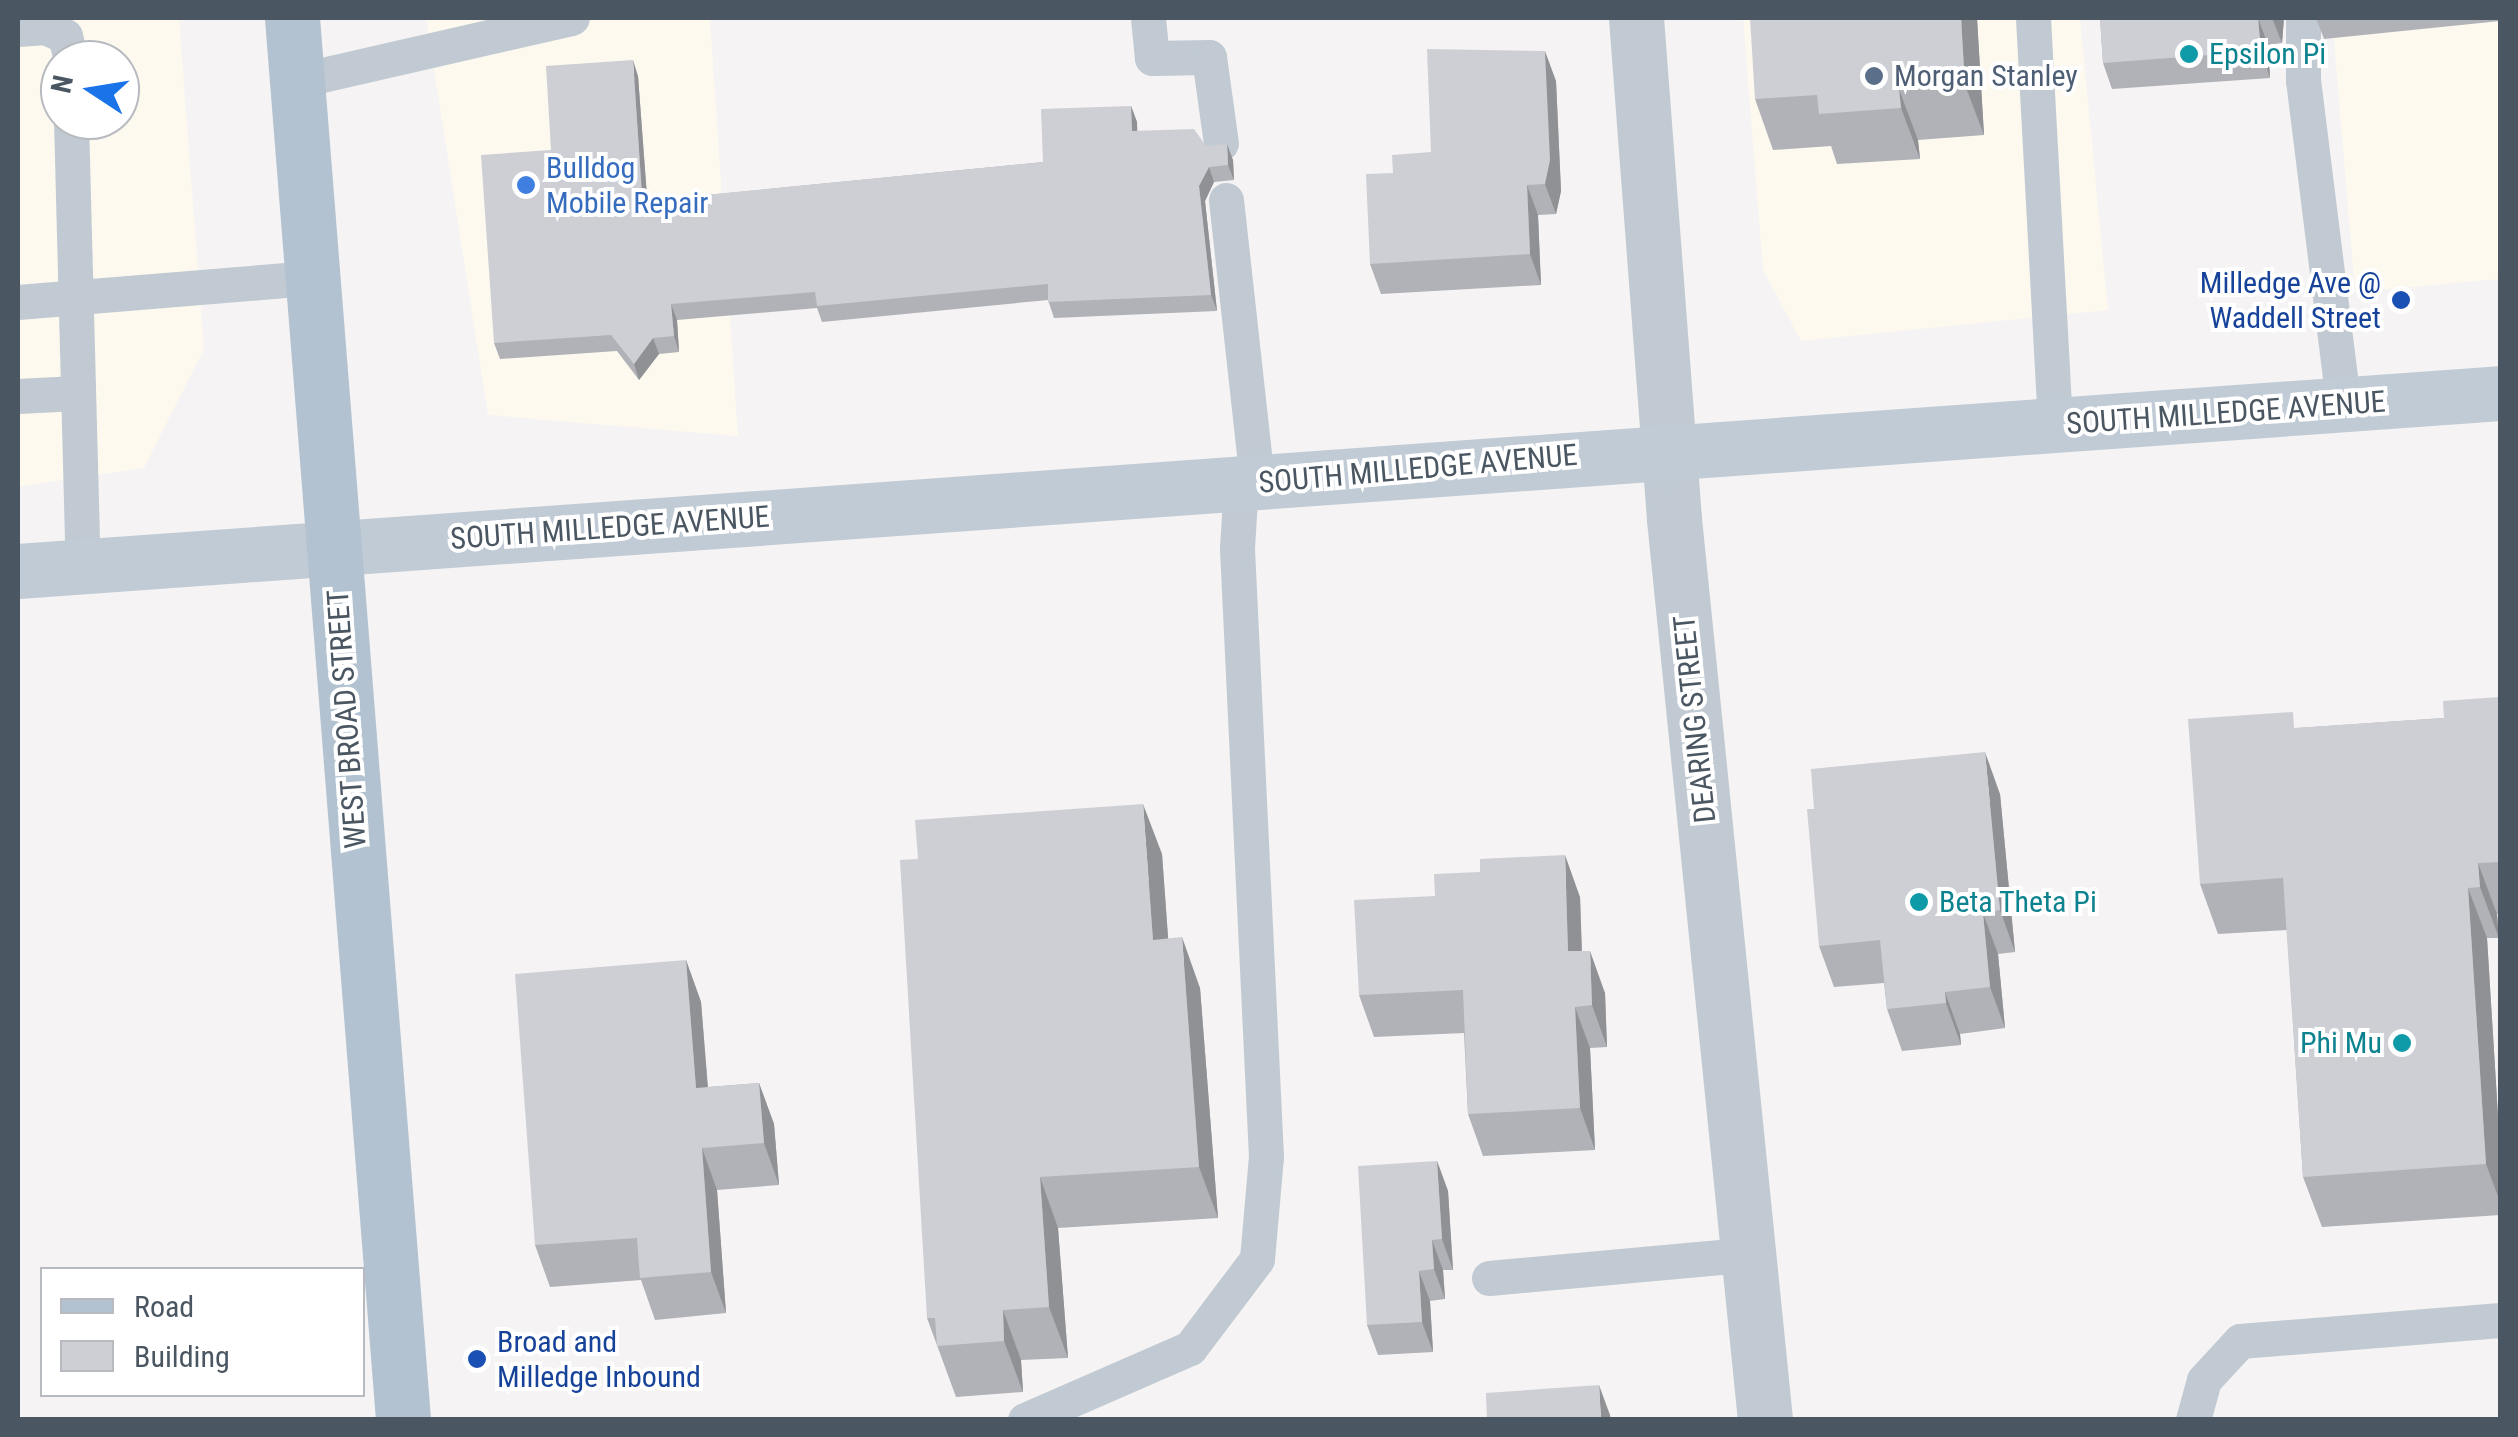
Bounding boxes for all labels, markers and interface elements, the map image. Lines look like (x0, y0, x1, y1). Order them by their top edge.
place label: Epsilon Pi (2209, 36, 2326, 72)
north arrow (40, 40, 140, 140)
marker: Epsilon Pi (2178, 43, 2200, 65)
place label: Morgan Stanley (1894, 58, 2078, 94)
marker: Morgan Stanley (1863, 65, 1885, 87)
text: N (44, 72, 80, 96)
place label: Bulldog Mobile Repair (546, 150, 708, 220)
marker: Bulldog Mobile Repair (515, 174, 537, 196)
place label: Milledge Ave @ Waddell Street (2200, 265, 2381, 336)
marker: Milledge Ave @ Waddell Street (2390, 289, 2412, 311)
street label: SOUTH MILLEDGE AVENUE (2065, 384, 2387, 442)
street label: SOUTH MILLEDGE AVENUE (1257, 437, 1579, 501)
street label: SOUTH MILLEDGE AVENUE (449, 499, 771, 557)
street label: WEST BROAD STREET (320, 588, 374, 850)
street label: DEARING STREET (1666, 613, 1724, 825)
place label: Beta Theta Pi (1939, 884, 2097, 920)
marker: Beta Theta Pi (1908, 891, 1930, 913)
place label: Phi Mu (2300, 1025, 2382, 1061)
marker: Phi Mu (2391, 1032, 2413, 1054)
legend (40, 1267, 365, 1397)
text: Road (134, 1289, 194, 1324)
place label: Broad and Milledge Inbound (497, 1324, 701, 1394)
text: Building (134, 1339, 230, 1374)
marker: Broad and Milledge Inbound (466, 1348, 488, 1370)

